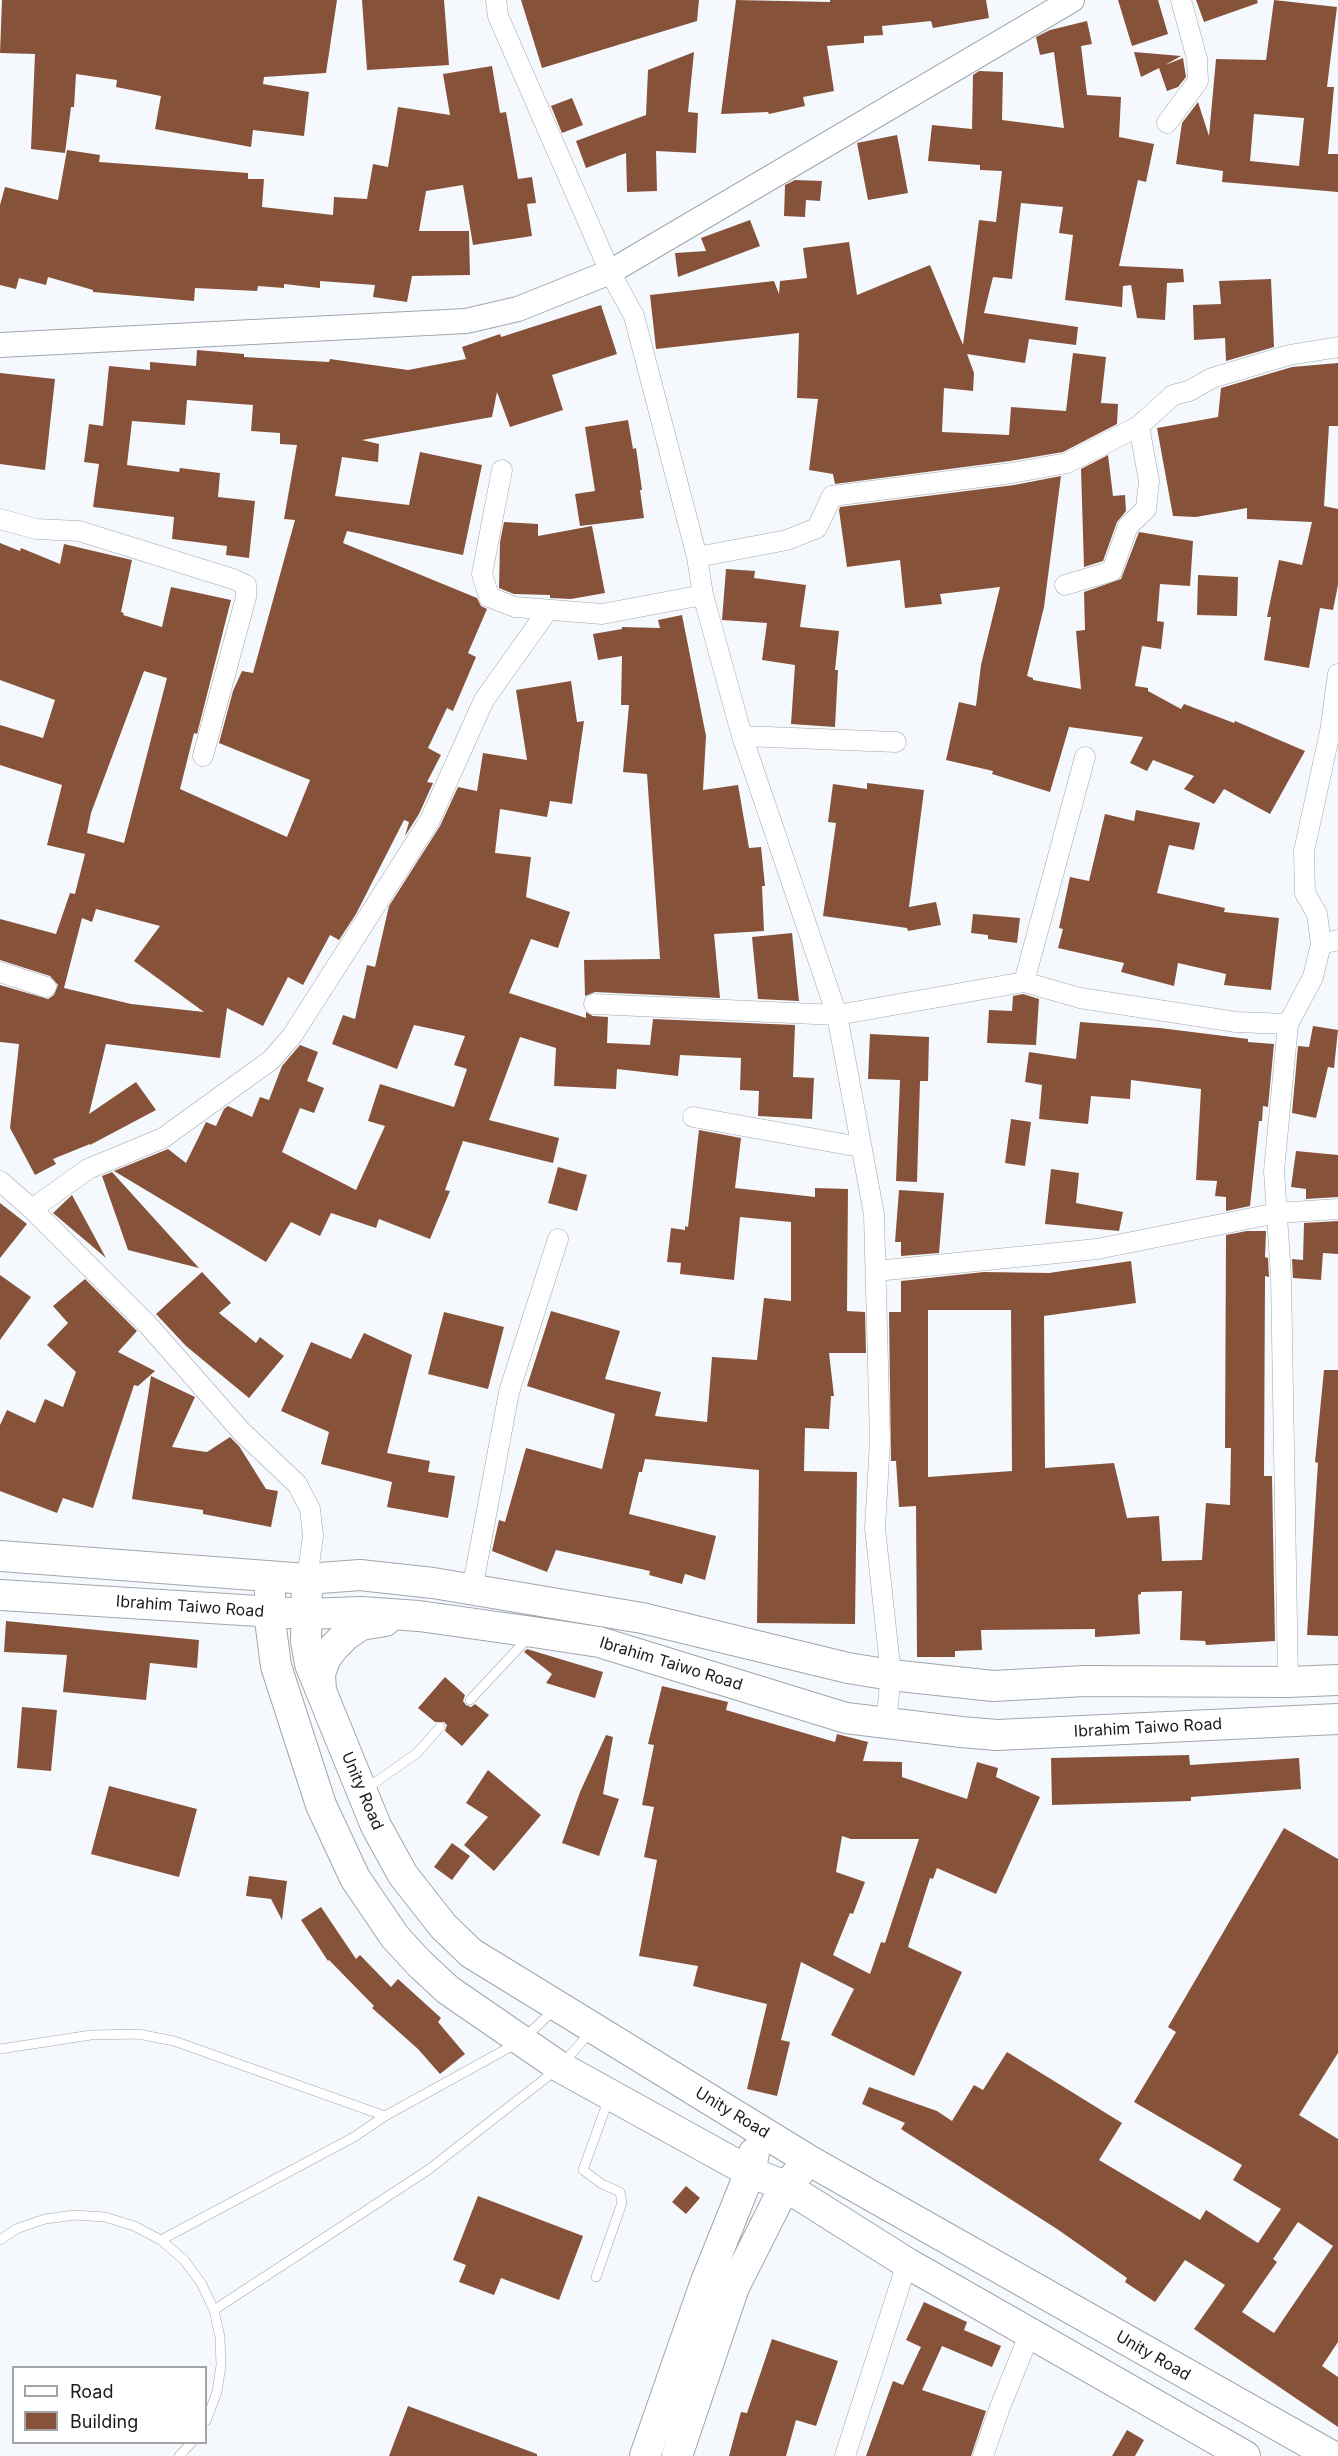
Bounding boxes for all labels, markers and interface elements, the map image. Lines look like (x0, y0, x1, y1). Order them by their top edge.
street label: Ibrahim Taiwo Road (115, 1592, 265, 1622)
street label: Ibrahim Taiwo Road (597, 1633, 745, 1695)
street label: Ibrahim Taiwo Road (1073, 1715, 1223, 1741)
street label: Unity Road (337, 1749, 387, 1833)
street label: Unity Road (692, 2083, 772, 2143)
street label: Unity Road (1112, 2327, 1194, 2385)
legend (12, 2366, 207, 2444)
text: Road (70, 2381, 113, 2402)
text: Building (70, 2411, 138, 2432)

